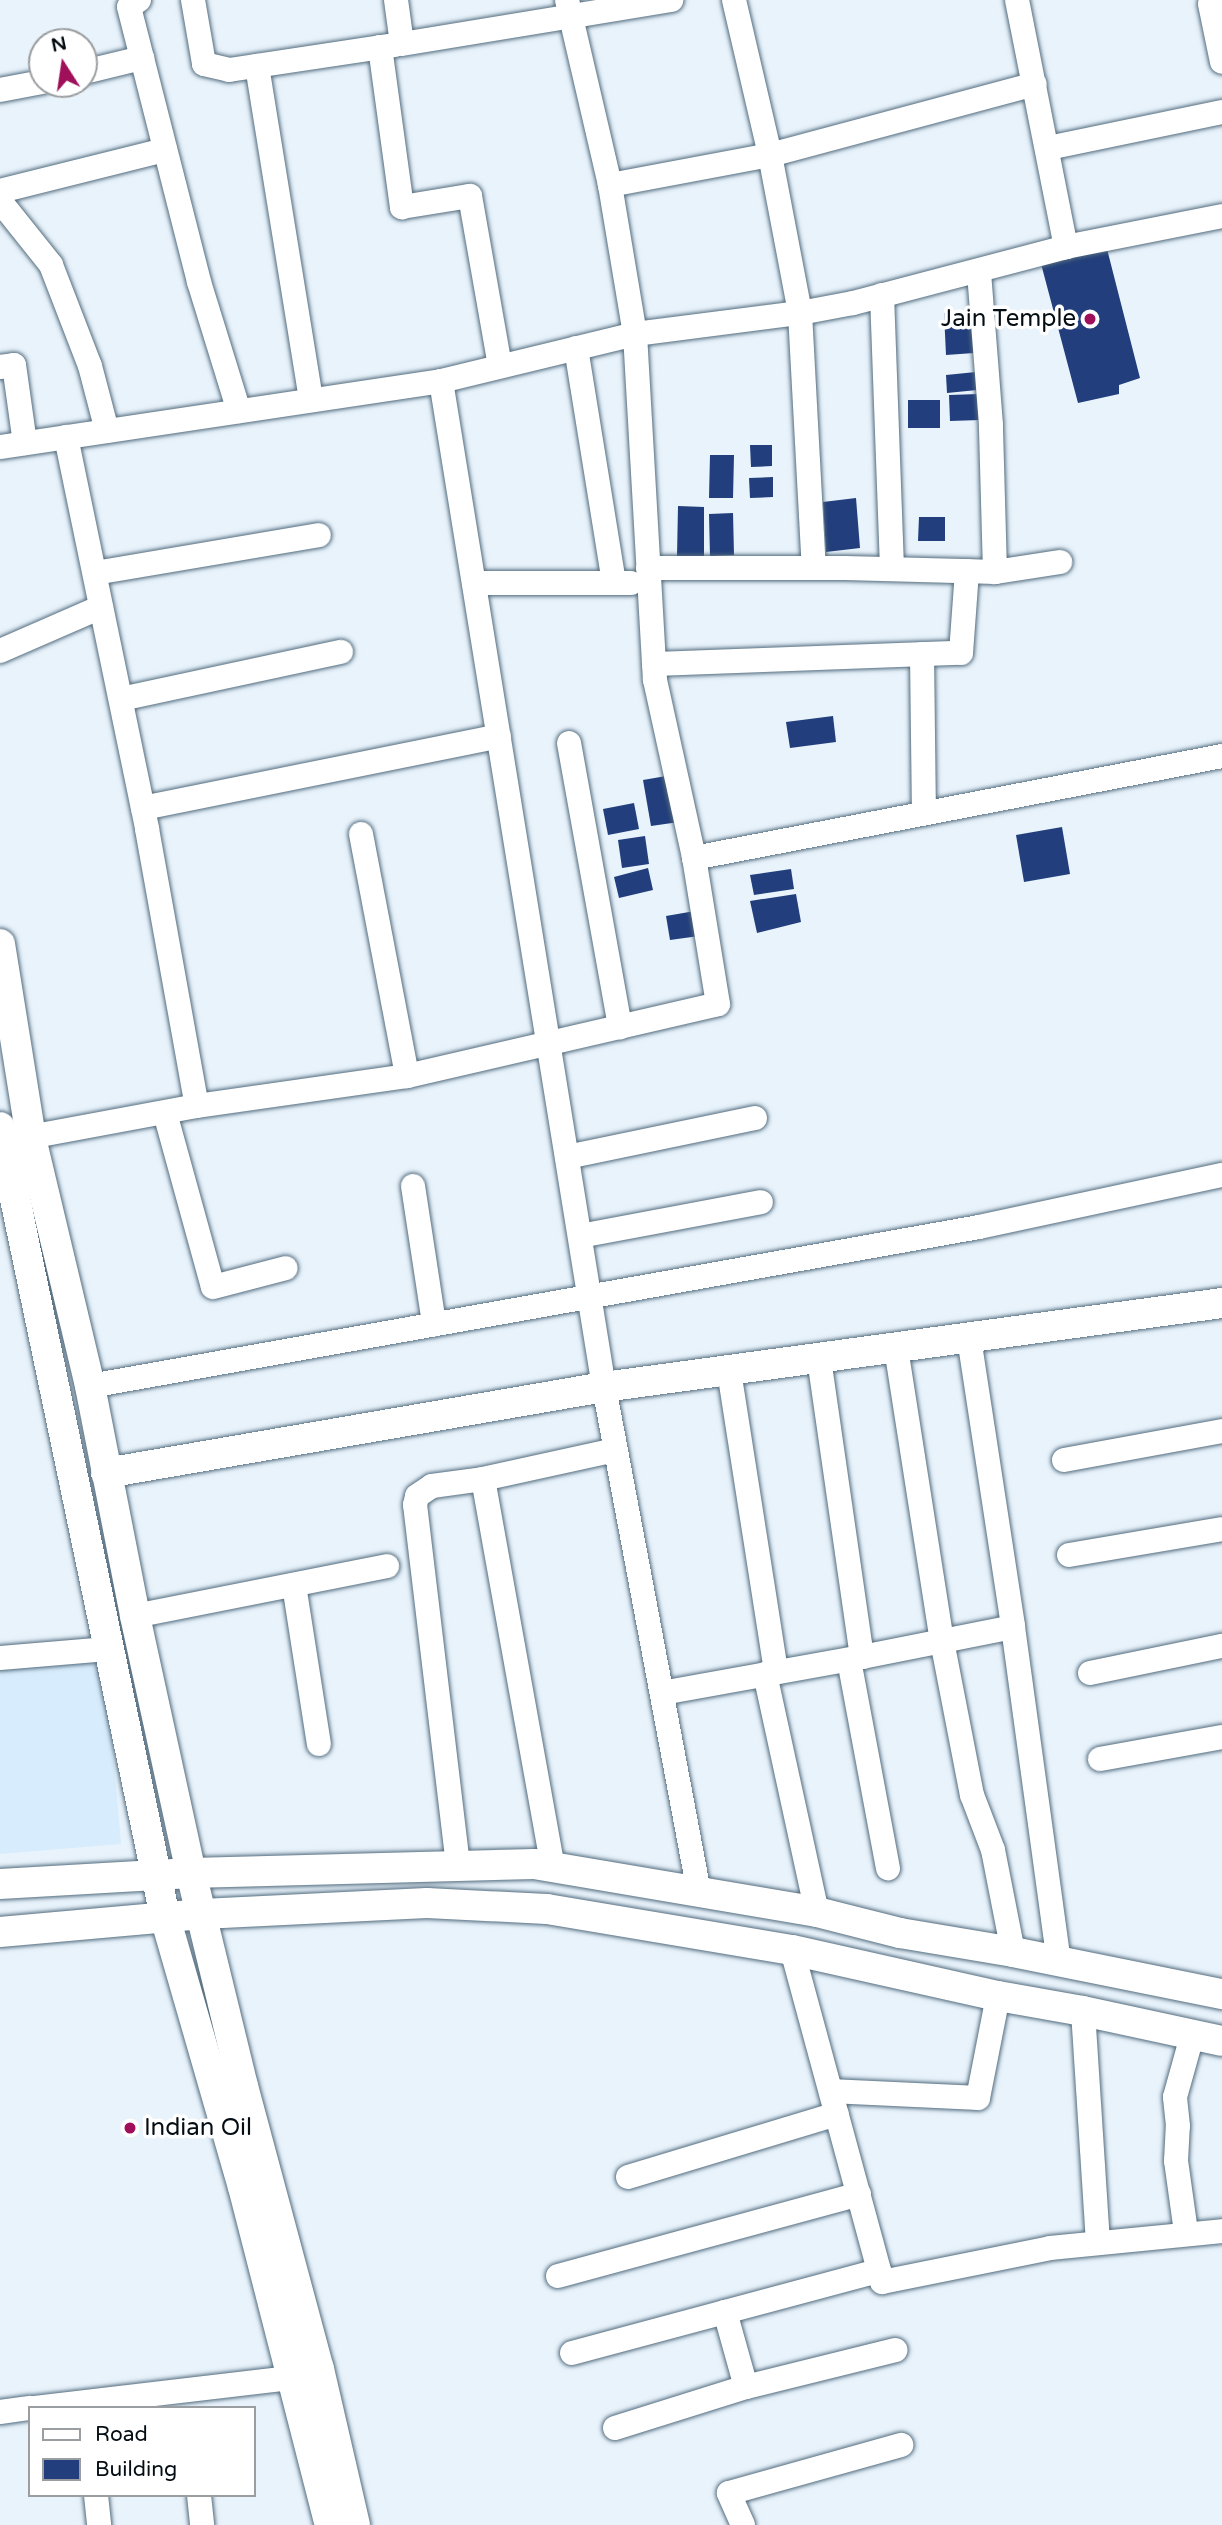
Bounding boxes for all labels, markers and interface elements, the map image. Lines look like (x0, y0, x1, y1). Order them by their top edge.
north arrow (28, 28, 98, 98)
text: N (49, 32, 69, 57)
place label: Jain Temple (941, 305, 1076, 333)
marker: Jain Temple (1082, 311, 1098, 327)
place label: Indian Oil (144, 2114, 252, 2142)
marker: Indian Oil (122, 2120, 138, 2136)
legend (28, 2406, 256, 2497)
text: Road (95, 2422, 148, 2447)
text: Building (95, 2457, 177, 2482)

